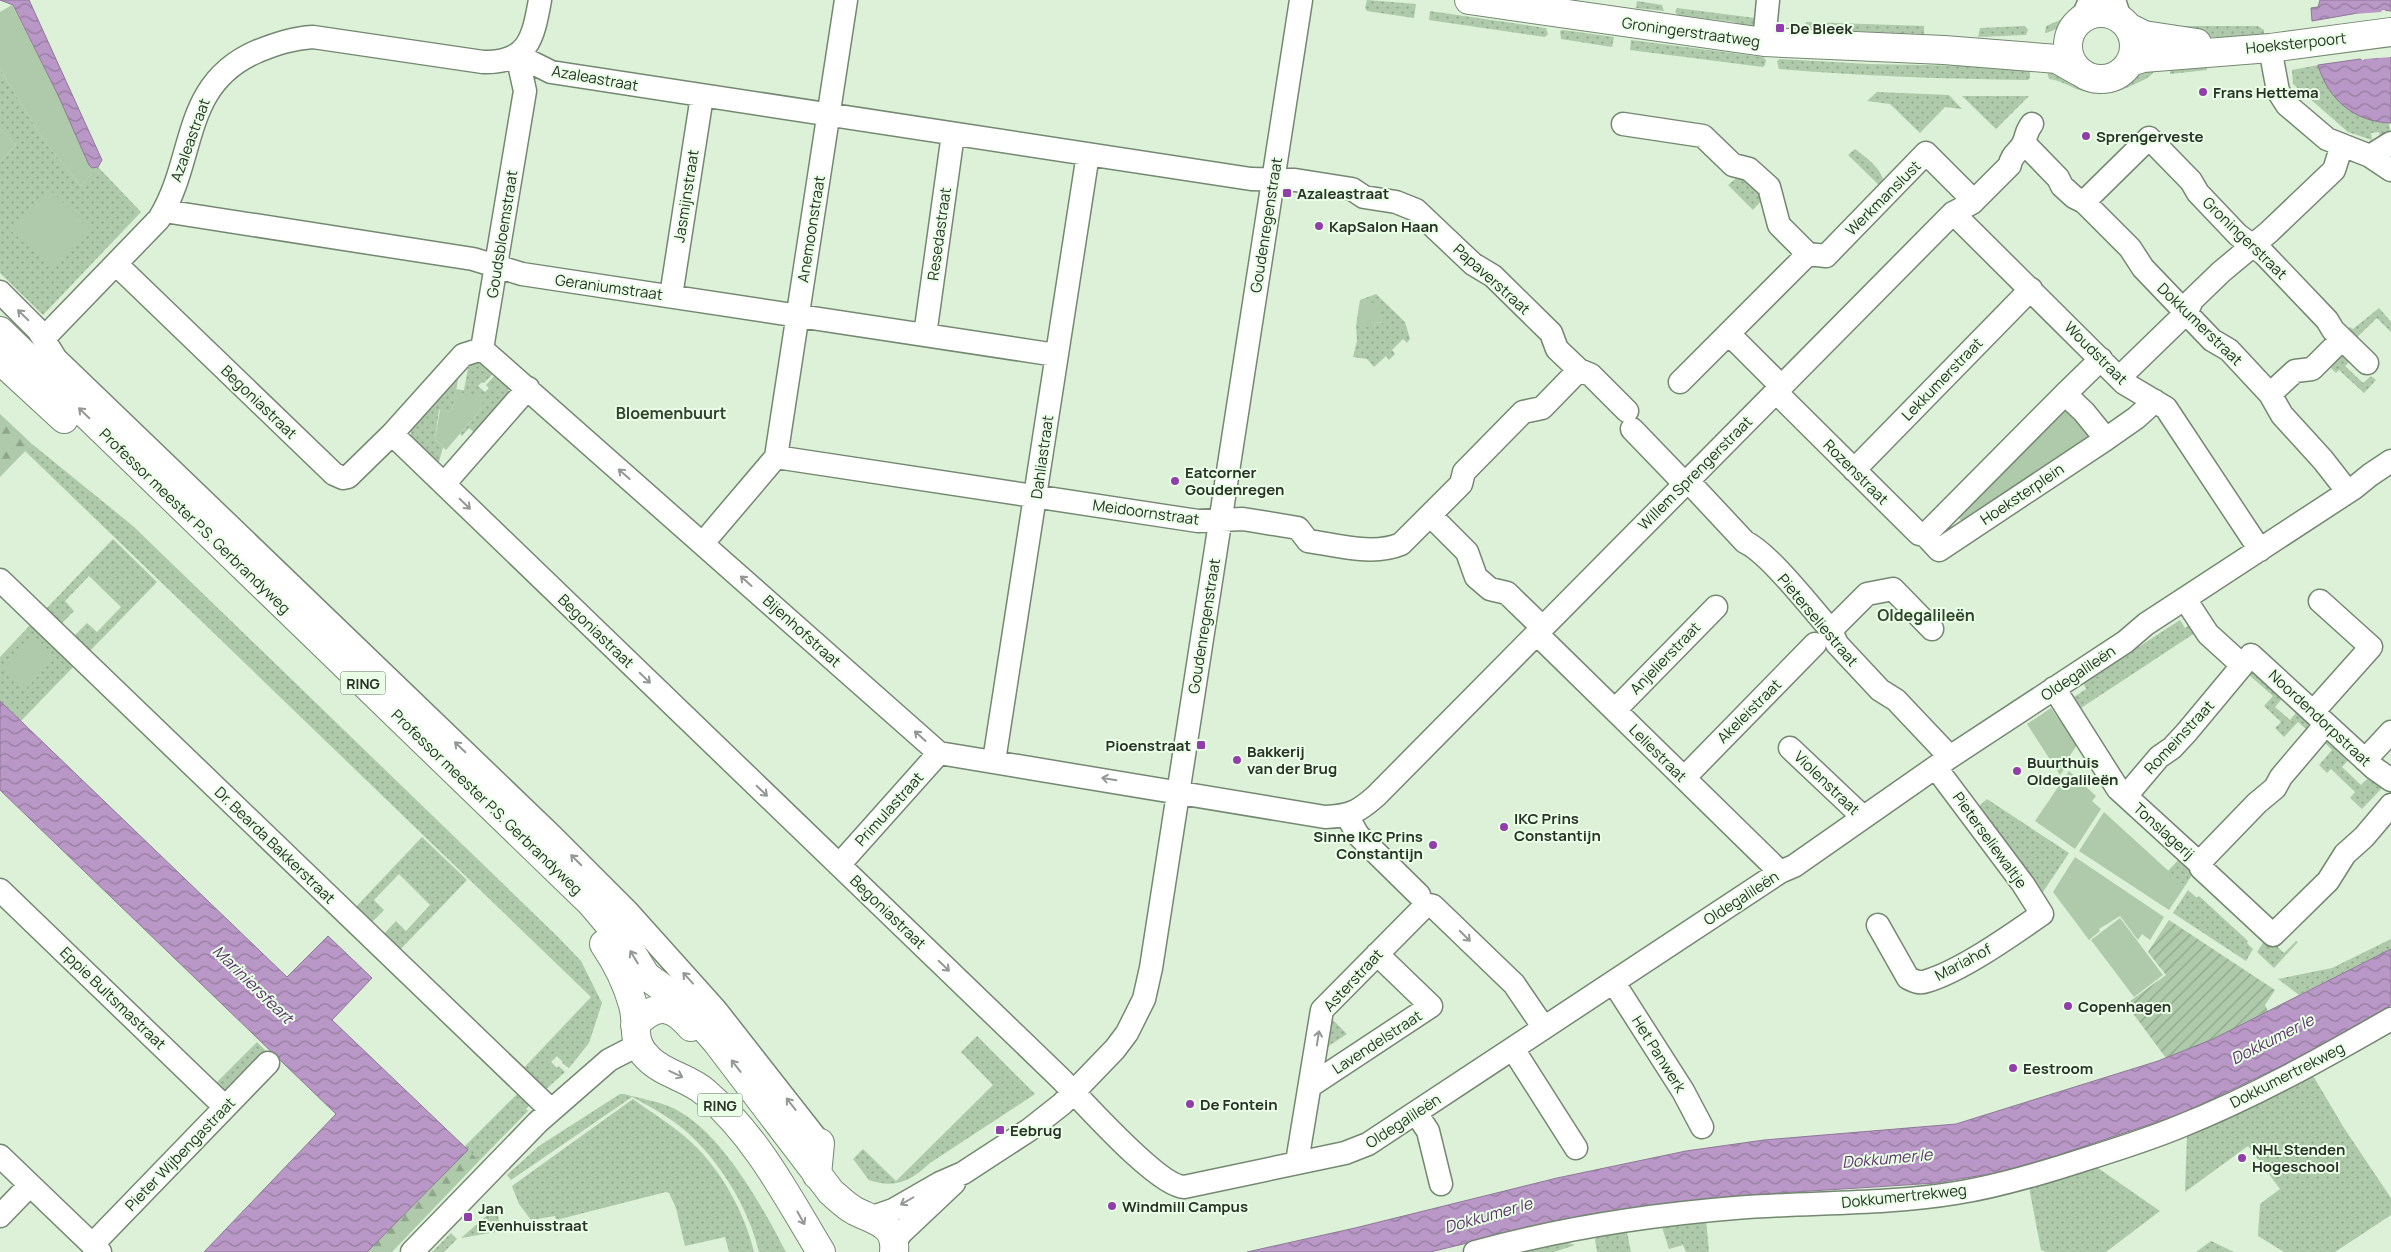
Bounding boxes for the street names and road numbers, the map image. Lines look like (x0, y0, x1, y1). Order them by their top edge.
street label: Groningerstraatweg (1621, 12, 1761, 52)
street label: Hoeksterpoort (2245, 27, 2347, 59)
street label: Azaleastraat (550, 60, 640, 96)
street label: Azaleastraat (165, 95, 215, 185)
street label: Jasmijnstraat (668, 148, 704, 244)
street label: Goudenregenstraat (1245, 156, 1287, 294)
street label: Werkmanslust (1841, 156, 1925, 240)
street label: Goudsbloemstraat (482, 168, 522, 300)
street label: Anemoonstraat (792, 174, 830, 284)
street label: Resedastraat (922, 186, 956, 282)
street label: Groningerstraat (2198, 192, 2292, 284)
street label: Papaverstraat (1449, 239, 1535, 319)
street label: Geraniumstraat (554, 269, 664, 305)
street label: Dokkumerstraat (2153, 278, 2247, 370)
street label: Woudstraat (2060, 317, 2132, 389)
street label: Lekkumerstraat (1897, 333, 1987, 425)
street label: Begoniastraat (216, 360, 302, 444)
street label: Willem Sprengerstraat (1633, 411, 1757, 535)
street label: Dahliastraat (1026, 414, 1058, 500)
street label: Professor meester P.S. Gerbrandyweg (95, 424, 295, 618)
street label: Rozenstraat (1819, 435, 1893, 509)
street label: Hoeksterplein (1976, 458, 2068, 530)
street label: Meidoornstraat (1091, 494, 1201, 530)
street label: Goudenregenstraat (1183, 557, 1225, 695)
street label: Pieterseliestraat (1773, 569, 1863, 671)
street label: Begoniastraat (553, 589, 639, 673)
street label: Bijenhofstraat (758, 590, 846, 672)
street label: Anjelierstraat (1625, 617, 1705, 699)
street label: Oldegalileën (2036, 640, 2120, 706)
street label: Noordendorpstraat (2264, 665, 2376, 771)
road number: RING (340, 671, 386, 694)
street label: Akeleistraat (1712, 674, 1786, 748)
street label: Romeinstraat (2139, 696, 2219, 778)
street label: Professor meester P.S. Gerbrandyweg (387, 705, 587, 899)
street label: Leliestraat (1624, 719, 1692, 787)
street label: Violenstraat (1790, 746, 1864, 820)
street label: Primulastraat (850, 767, 928, 851)
street label: Dr. Bearda Bakkerstraat (210, 782, 340, 908)
street label: Pieterseliewaltje (1948, 788, 2032, 893)
street label: Tonslagerij (2129, 798, 2199, 864)
street label: Oldegalileën (1699, 866, 1783, 930)
street label: Begoniastraat (845, 870, 931, 954)
street label: Mariahof (1931, 938, 1996, 986)
street label: Eppie Bultsmastraat (55, 942, 171, 1054)
street label: Asterstraat (1319, 944, 1387, 1016)
street label: Lavendelstraat (1328, 1005, 1426, 1079)
street label: Het Panwerk (1627, 1012, 1691, 1097)
street label: Dokkumertrekweg (2226, 1037, 2348, 1113)
street label: Oldegalileën (1361, 1089, 1445, 1153)
street label: Pieter Wijbengastraat (120, 1093, 240, 1215)
road number: RING (698, 1094, 742, 1116)
street label: Dokkumertrekweg (1840, 1179, 1968, 1213)

